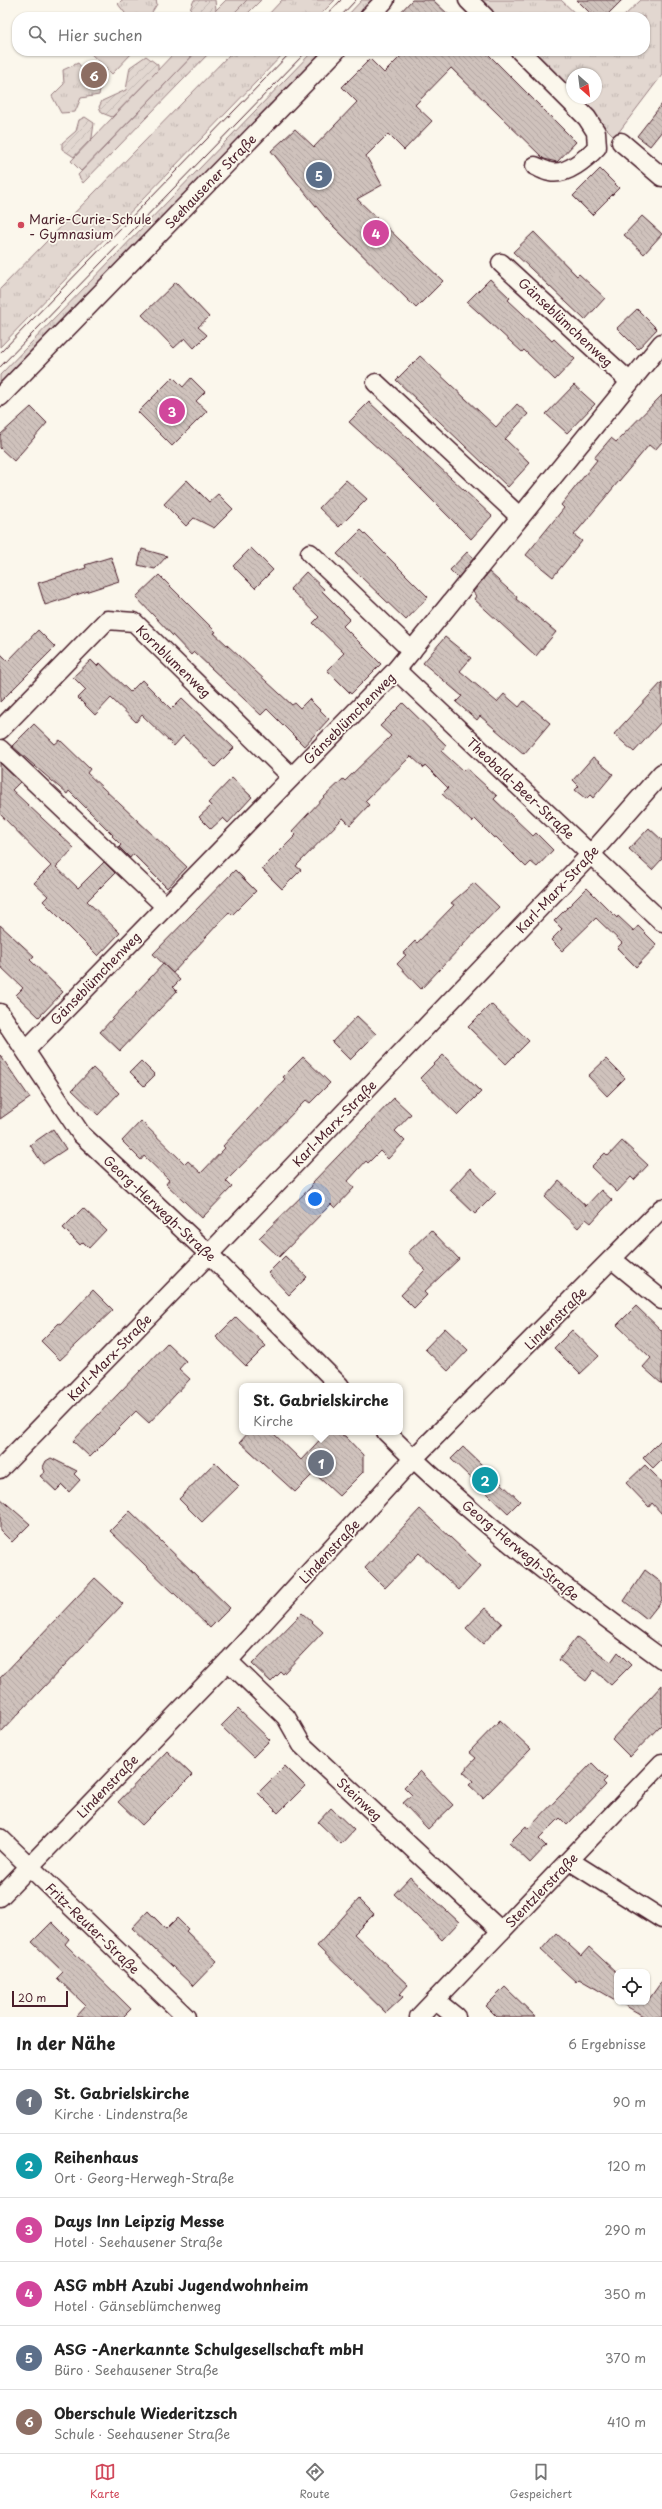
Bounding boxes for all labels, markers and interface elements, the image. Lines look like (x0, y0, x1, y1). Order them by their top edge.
search box (12, 12, 650, 56)
icon: search (26, 23, 48, 45)
text: Hier suchen (58, 23, 143, 46)
pin: 6 (81, 60, 107, 90)
north arrow (566, 68, 602, 104)
street label: Seehausener Straße (160, 129, 260, 232)
pin: 5 (306, 160, 332, 190)
place label: Marie-Curie-Schule - Gymnasium (29, 209, 152, 243)
pin: 4 (363, 218, 389, 248)
marker: Marie-Curie-Schule - Gymnasium (16, 220, 26, 230)
street label: Gänseblümchenweg (515, 273, 617, 371)
pin: 3 (159, 396, 185, 426)
street label: Kornblumenweg (132, 620, 216, 702)
street label: Gänseblümchenweg (299, 668, 399, 768)
street label: Theobald-Beer-Straße (463, 733, 579, 843)
street label: Karl-Marx-Straße (511, 841, 603, 937)
street label: Gänseblümchenweg (45, 927, 145, 1029)
street label: Karl-Marx-Straße (288, 1075, 380, 1170)
street label: Georg-Herwegh-Straße (99, 1151, 221, 1265)
your location (305, 1189, 325, 1209)
street label: Lindenstraße (520, 1282, 591, 1353)
street label: Karl-Marx-Straße (63, 1309, 155, 1404)
popup (239, 1383, 403, 1435)
text: St. Gabrielskirche (253, 1388, 389, 1411)
text: Kirche (253, 1411, 293, 1430)
pin: 1 (308, 1448, 334, 1478)
pin: 2 (472, 1465, 498, 1495)
street label: Georg-Herwegh-Straße (458, 1495, 584, 1605)
street label: Lindenstraße (294, 1515, 364, 1587)
street label: Lindenstraße (72, 1750, 142, 1822)
street label: Steinweg (333, 1773, 387, 1825)
street label: Stentzlerstraße (500, 1848, 582, 1932)
street label: Fritz-Reuter-Straße (42, 1878, 144, 1978)
map controls (614, 1969, 650, 2005)
button: locate (614, 1969, 650, 2005)
scale bar (12, 1989, 68, 2008)
text: 20 m (18, 1989, 46, 2006)
text: In der Nähe (16, 2030, 115, 2056)
text: 6 Ergebnisse (568, 2034, 646, 2053)
text: St. Gabrielskirche (54, 2081, 189, 2104)
text: 1 (26, 2092, 32, 2111)
text: 90 m (613, 2092, 646, 2111)
text: Kirche · Lindenstraße (54, 2104, 188, 2123)
text: Reihenhaus (54, 2145, 138, 2168)
text: 2 (24, 2156, 34, 2175)
text: 120 m (607, 2156, 646, 2175)
text: Ort · Georg-Herwegh-Straße (54, 2168, 234, 2187)
text: Days Inn Leipzig Messe (54, 2209, 225, 2232)
text: 3 (25, 2220, 33, 2239)
text: 290 m (605, 2220, 646, 2239)
text: Hotel · Seehausener Straße (54, 2232, 223, 2251)
text: ASG mbH Azubi Jugendwohnheim (54, 2273, 308, 2296)
text: 4 (25, 2284, 33, 2303)
text: 350 m (604, 2284, 646, 2303)
text: Hotel · Gänseblümchenweg (54, 2296, 221, 2315)
text: ASG -Anerkannte Schulgesellschaft mbH (54, 2337, 364, 2360)
text: 5 (25, 2348, 33, 2367)
text: 370 m (605, 2348, 646, 2367)
text: Büro · Seehausener Straße (54, 2360, 218, 2379)
text: Oberschule Wiederitzsch (54, 2401, 238, 2424)
text: 6 (24, 2412, 34, 2431)
text: 410 m (607, 2412, 646, 2431)
text: Schule · Seehausener Straße (54, 2424, 230, 2443)
tab: Karte (90, 2461, 120, 2502)
tab: Route (299, 2461, 330, 2502)
tab: Gespeichert (510, 2461, 572, 2502)

